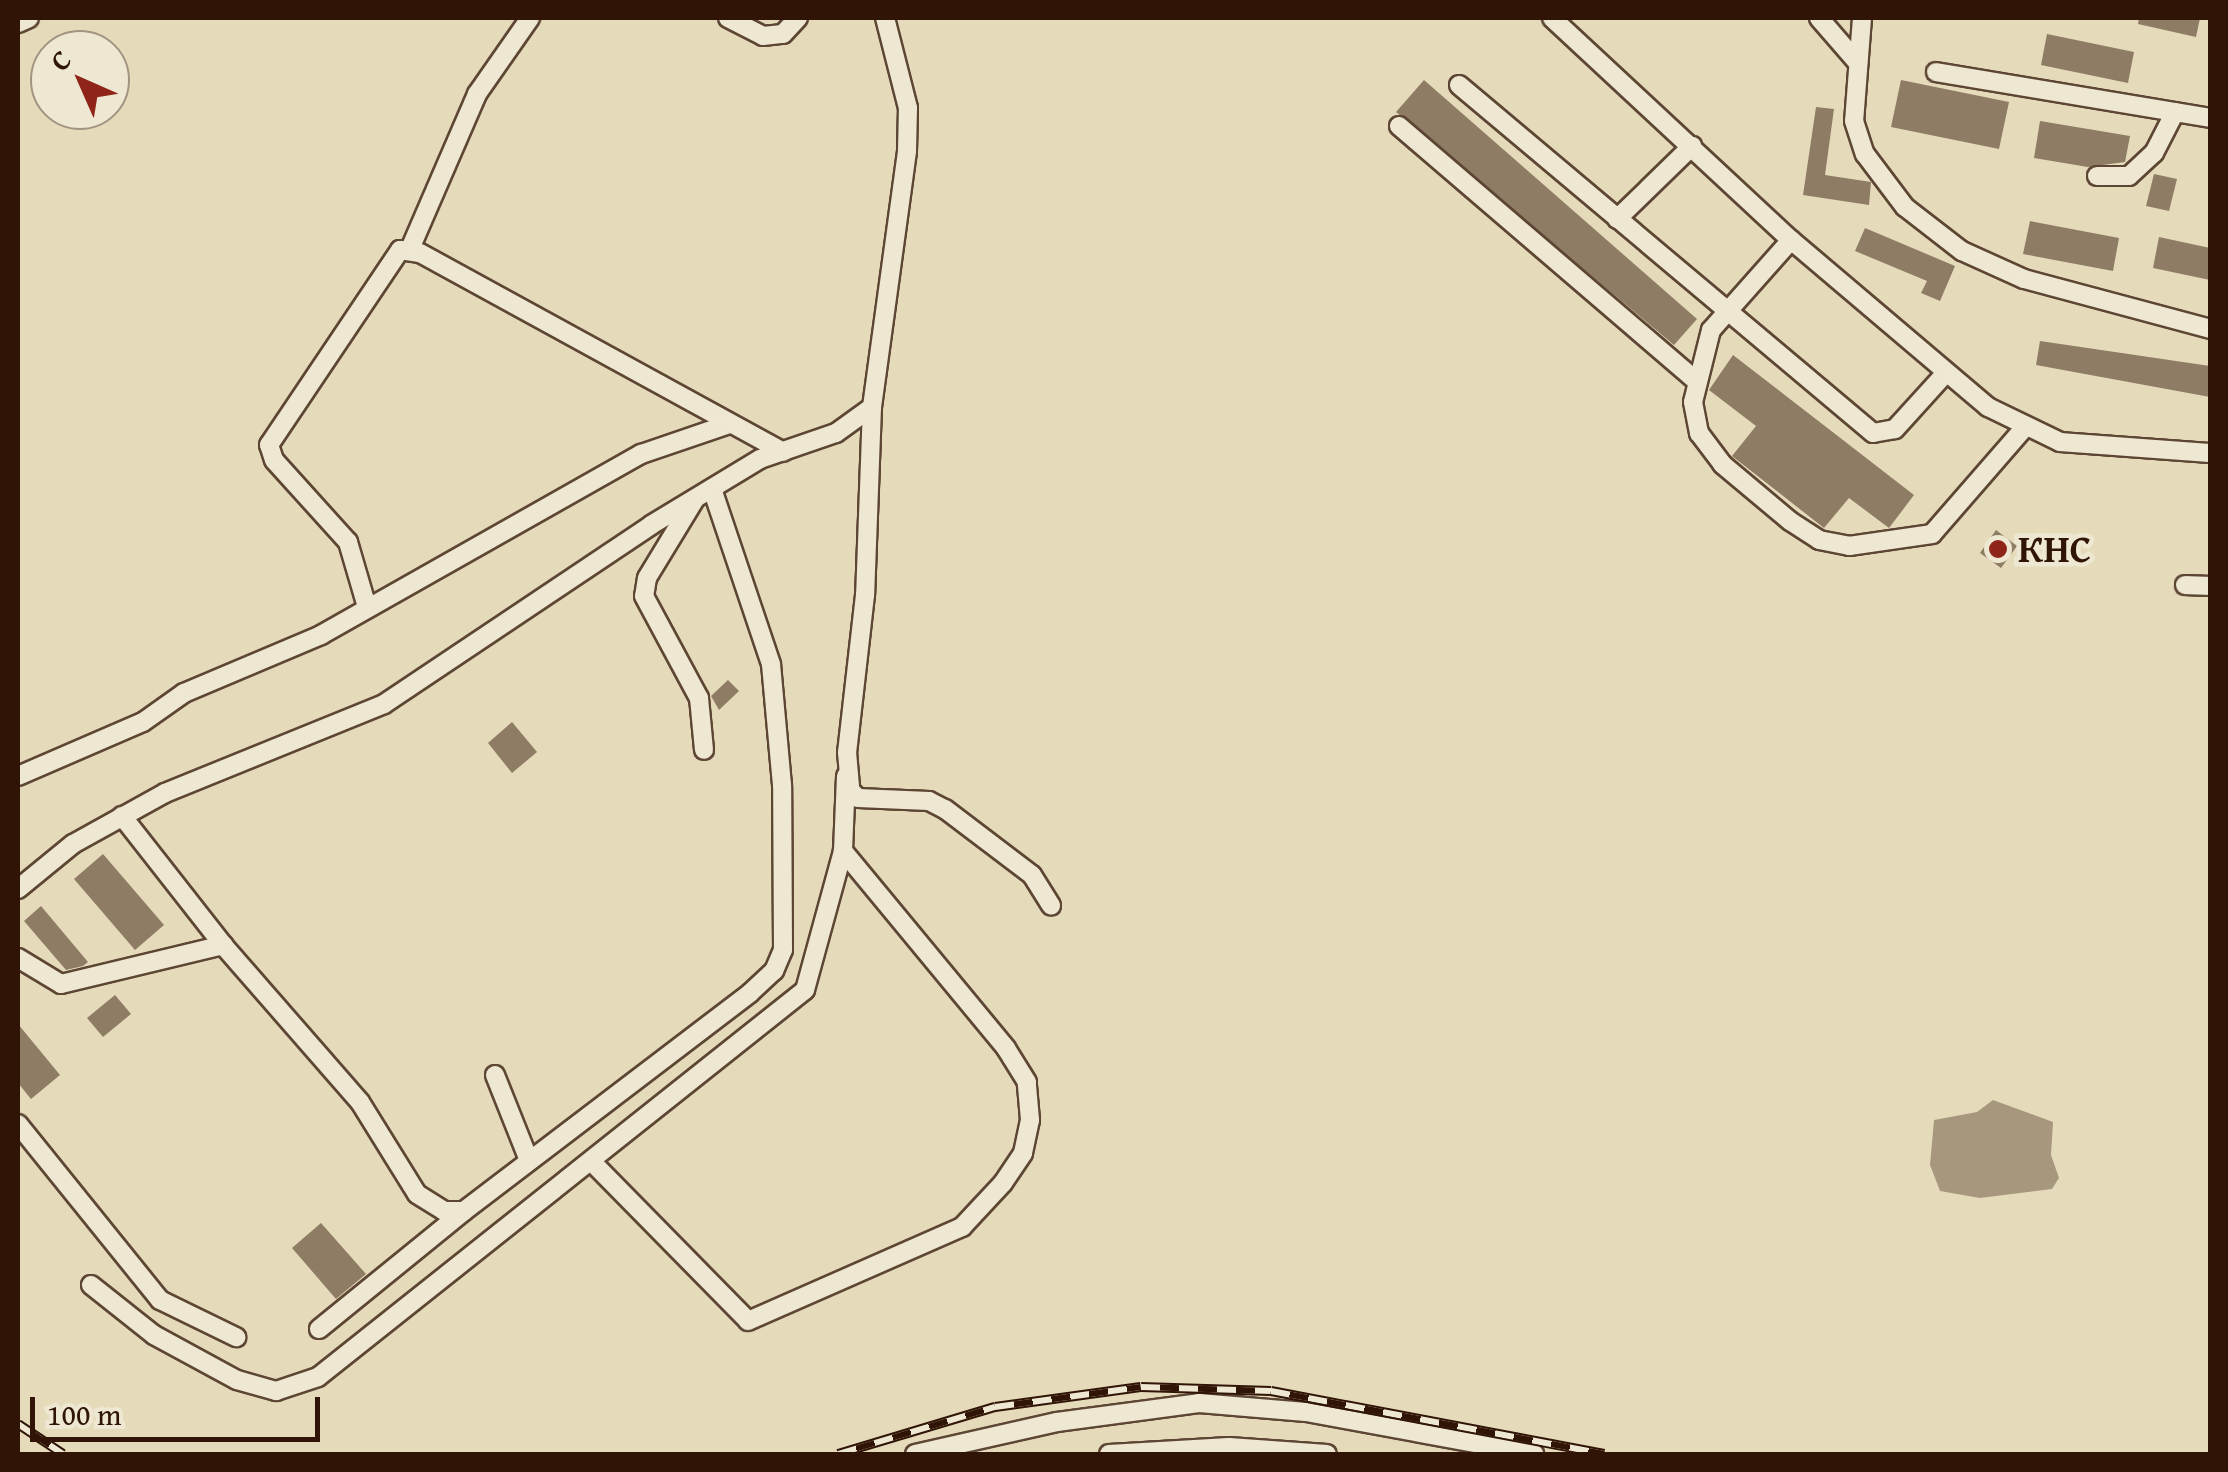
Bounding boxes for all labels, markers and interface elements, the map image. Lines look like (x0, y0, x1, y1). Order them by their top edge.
north arrow (30, 30, 130, 130)
text: С (40, 40, 80, 80)
place label: КНС (2018, 526, 2091, 572)
marker: КНС (1987, 538, 2009, 560)
scale bar (35, 1377, 325, 1439)
text: 100 m (47, 1392, 121, 1436)

